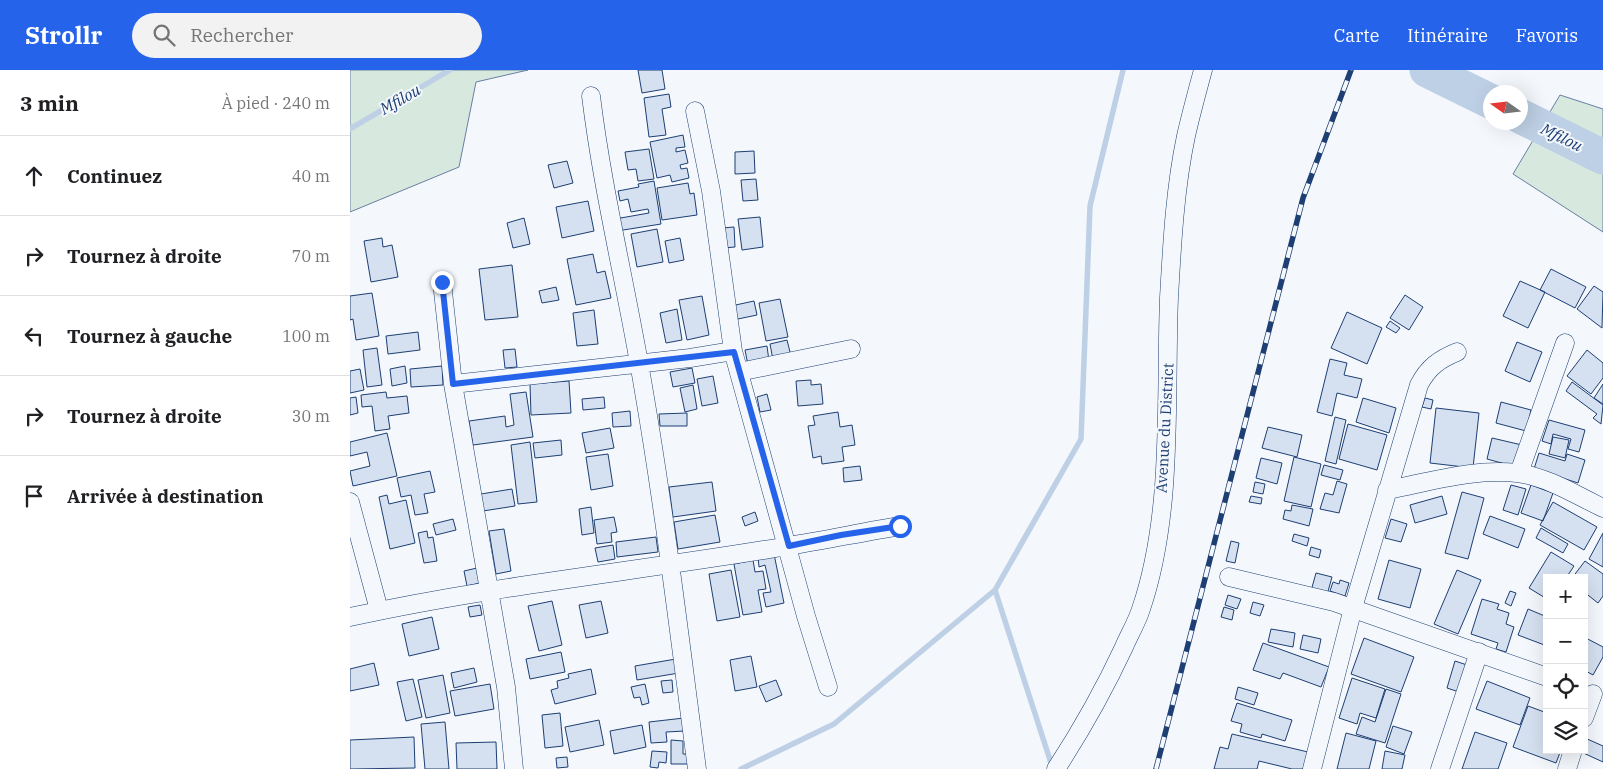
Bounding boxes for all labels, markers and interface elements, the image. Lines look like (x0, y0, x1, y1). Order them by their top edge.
search box (132, 13, 482, 58)
text: Strollr (25, 19, 102, 51)
icon: search (150, 21, 178, 49)
text: Rechercher (190, 23, 294, 47)
text: Carte (1334, 24, 1379, 47)
text: Itinéraire (1407, 24, 1488, 47)
text: Favoris (1516, 24, 1578, 47)
water label: Mfilou (375, 79, 424, 119)
north arrow (1483, 85, 1528, 130)
text: 3 min (20, 89, 79, 117)
text: À pied · 240 m (222, 93, 330, 113)
water label: Mfilou (1537, 118, 1586, 156)
icon: ahead (20, 162, 48, 190)
text: Continuez (67, 164, 162, 188)
text: 40 m (292, 166, 330, 186)
icon: right (20, 242, 48, 270)
text: Tournez à droite (67, 244, 222, 268)
text: 70 m (292, 246, 330, 266)
route end (431, 271, 454, 294)
icon: left (20, 322, 48, 350)
text: Tournez à gauche (67, 324, 232, 348)
text: 100 m (282, 326, 330, 346)
street label: Avenue du District (1152, 362, 1177, 494)
icon: right (20, 402, 48, 430)
text: Tournez à droite (67, 404, 222, 428)
text: 30 m (292, 406, 330, 426)
icon: arrive (20, 482, 48, 510)
text: Arrivée à destination (67, 484, 264, 508)
route start (889, 515, 912, 538)
map controls (1543, 574, 1588, 754)
button: + (1543, 574, 1588, 619)
button: − (1543, 619, 1588, 664)
button: locate (1543, 664, 1588, 709)
button: layers (1543, 709, 1588, 754)

